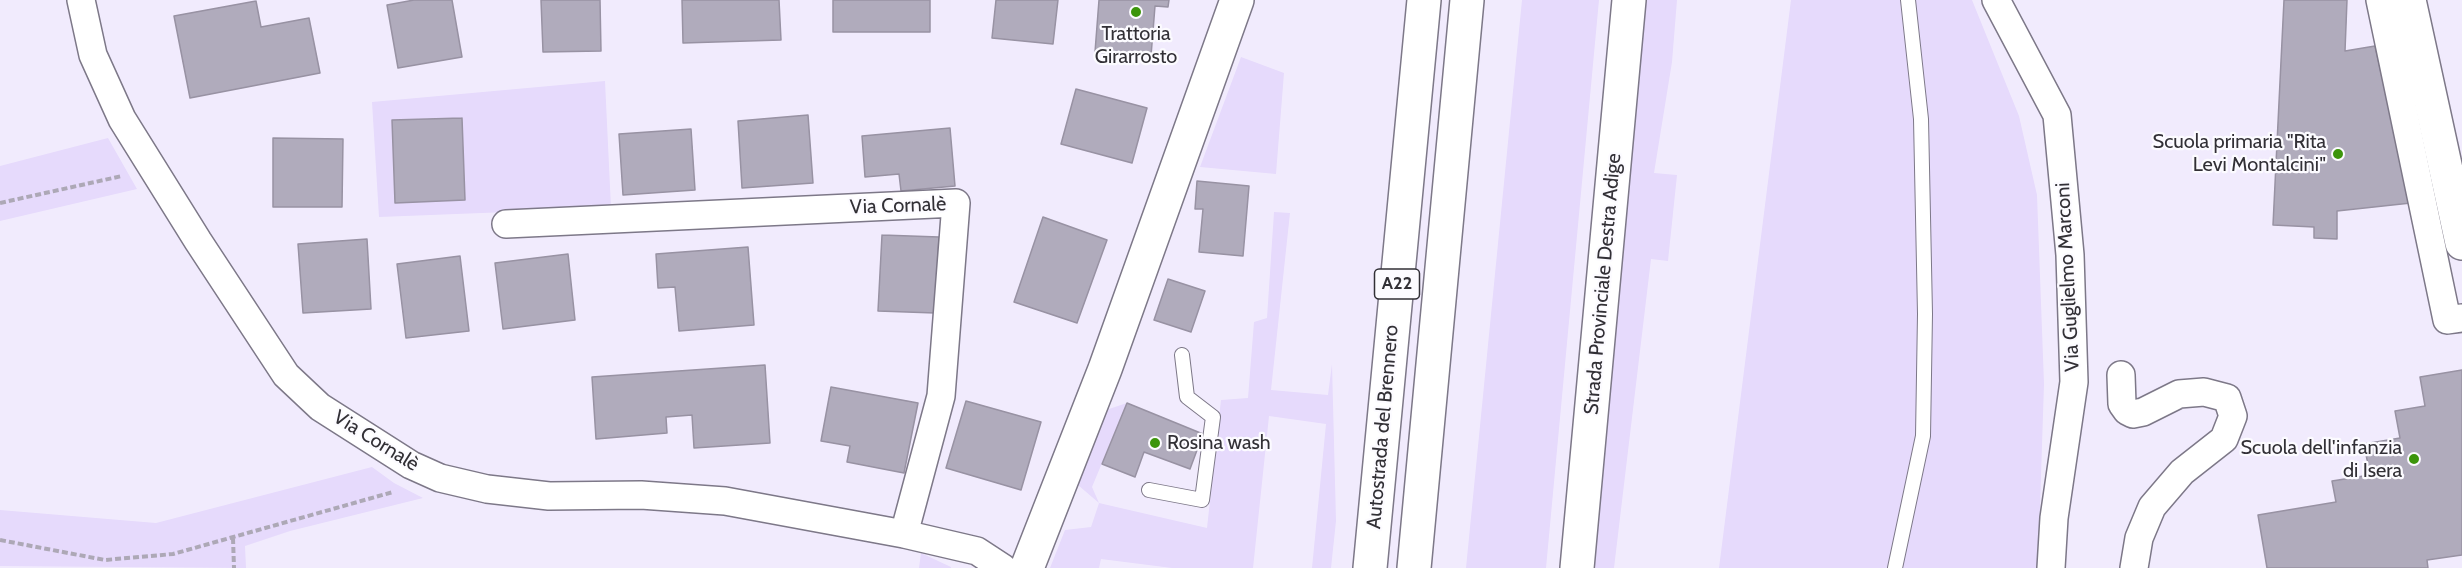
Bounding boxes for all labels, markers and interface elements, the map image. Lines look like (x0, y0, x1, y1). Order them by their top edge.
marker: Trattoria Girarrosto (1129, 5, 1143, 19)
place label: Trattoria Girarrosto (1095, 22, 1177, 69)
place label: Scuola primaria "Rita Levi Montalcini" (2153, 130, 2326, 177)
marker: Scuola primaria "Rita Levi Montalcini" (2331, 147, 2345, 161)
street label: Strada Provinciale Destra Adige (1580, 152, 1626, 416)
street label: Via Guglielmo Marconi (2051, 182, 2085, 372)
street label: Via Cornalè (849, 192, 947, 220)
road number: A22 (1374, 269, 1420, 299)
street label: Autostrada del Brennero (1362, 324, 1404, 530)
street label: Via Cornalè (329, 405, 423, 477)
place label: Rosina wash (1167, 431, 1271, 455)
marker: Rosina wash (1148, 436, 1162, 450)
place label: Scuola dell'infanzia di Isera (2240, 436, 2402, 483)
marker: Scuola dell'infanzia di Isera (2407, 452, 2421, 466)

